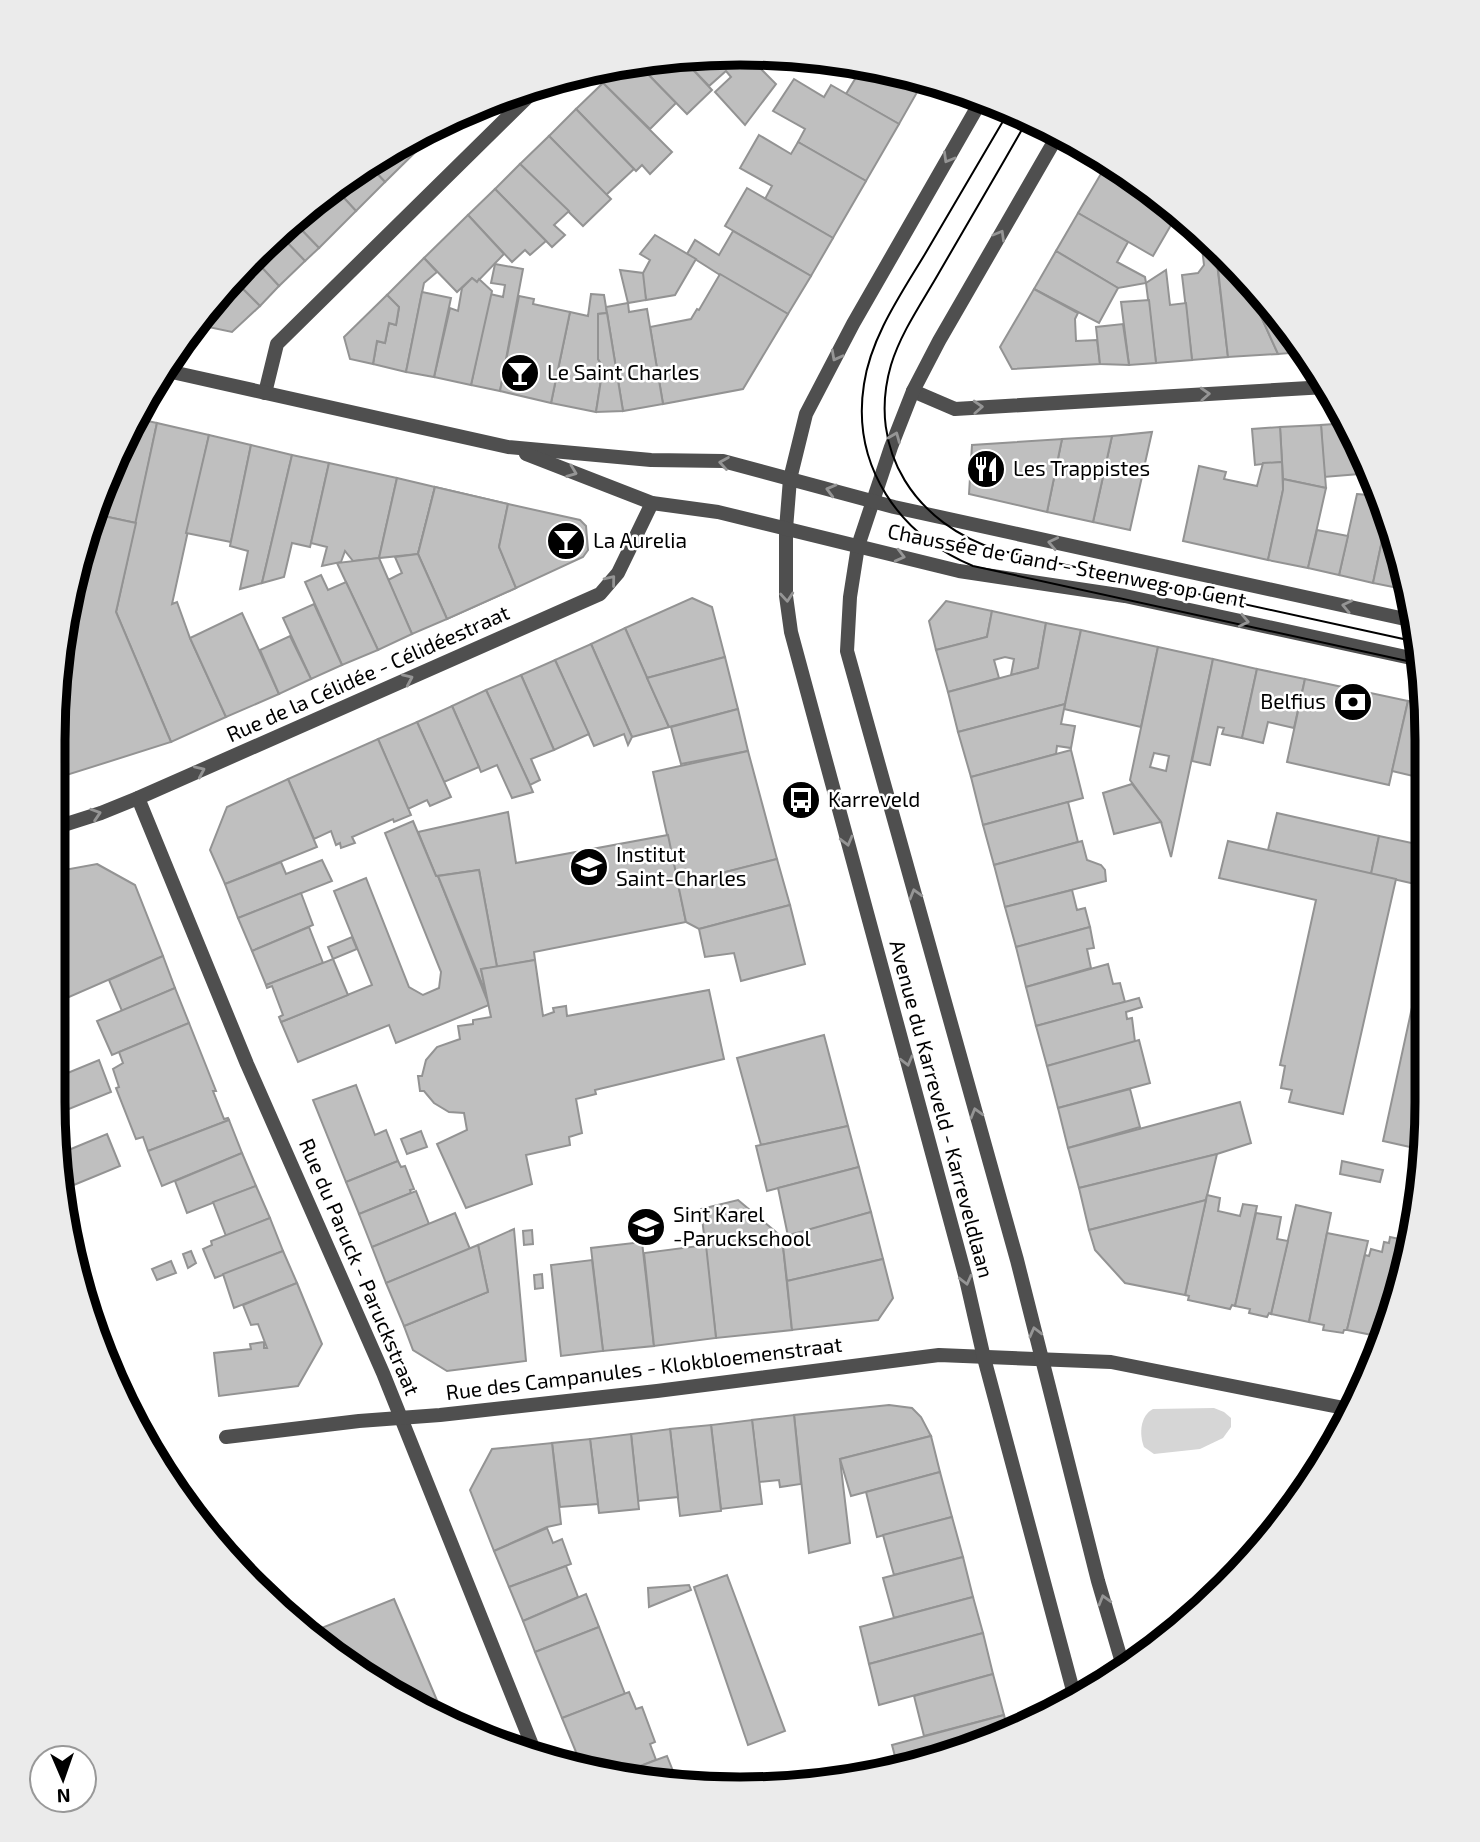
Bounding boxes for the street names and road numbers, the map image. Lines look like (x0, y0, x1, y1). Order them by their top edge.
street label: Chaussée de Gand - Steenweg op Gent (886, 517, 1249, 612)
street label: Rue de la Célidée - Célidéestraat (222, 599, 513, 746)
street label: Avenue du Karreveld - Karreveldlaan (885, 937, 1000, 1280)
street label: Rue du Paruck - Paruckstraat (295, 1134, 426, 1399)
street label: Rue des Campanules - Klokbloemenstraat (444, 1331, 843, 1404)

